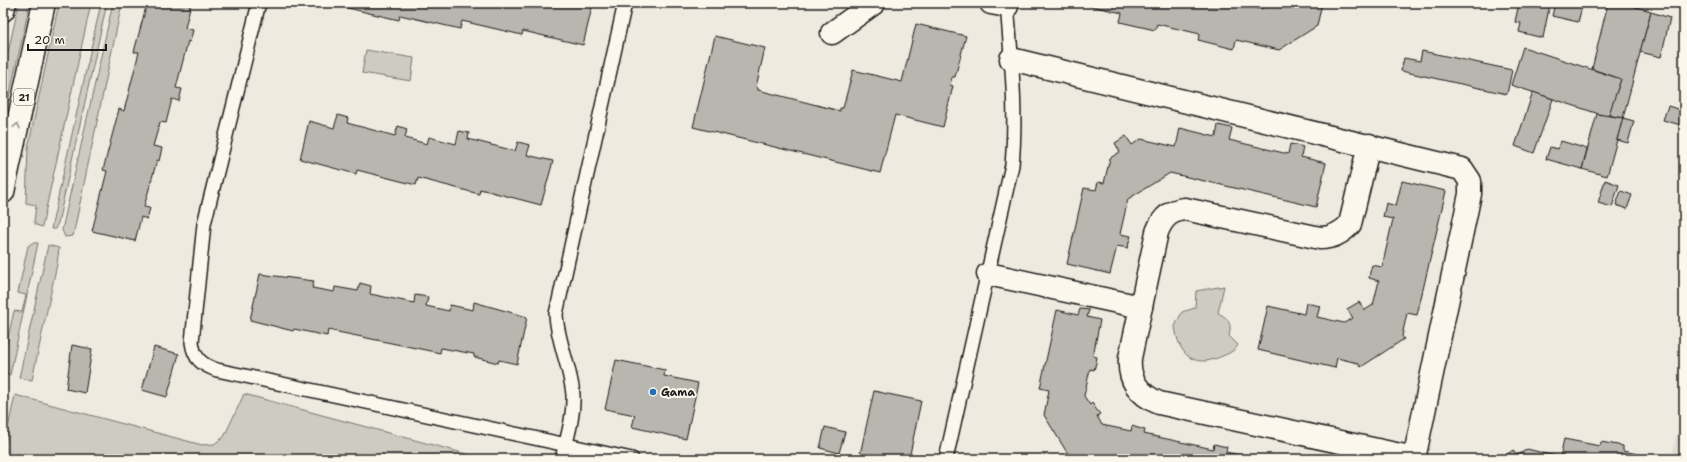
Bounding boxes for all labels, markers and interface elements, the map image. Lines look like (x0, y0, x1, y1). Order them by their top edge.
scale bar (28, 26, 106, 52)
text: 20 m (34, 32, 65, 48)
road number: 21 (14, 89, 34, 105)
one-way arrow (13, 123, 21, 130)
place label: Gama (661, 385, 695, 400)
marker: Gama (648, 387, 658, 397)

